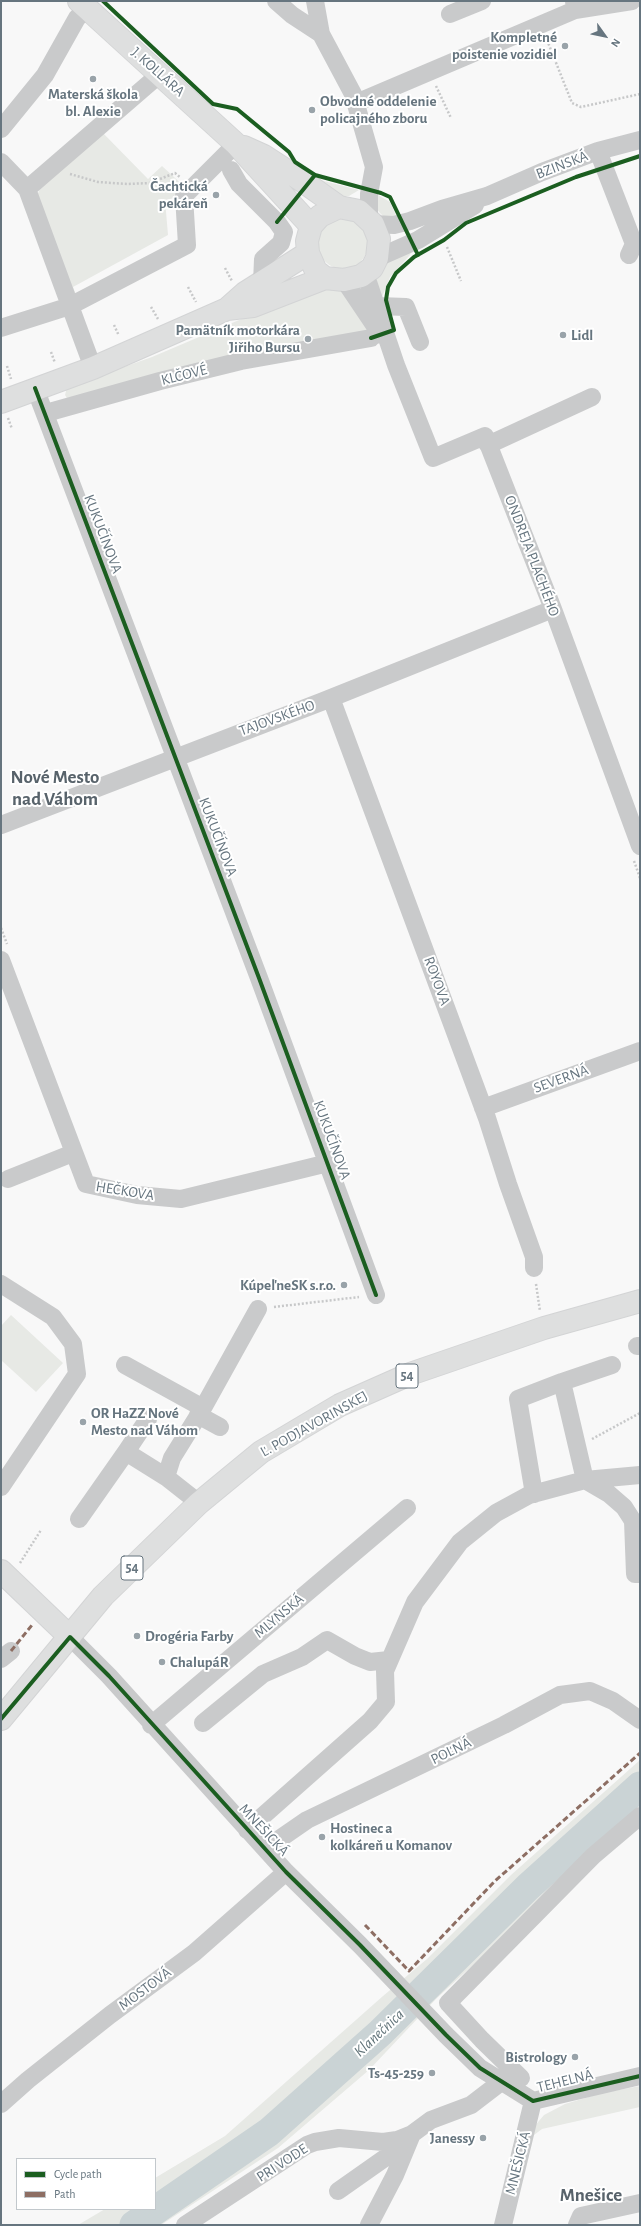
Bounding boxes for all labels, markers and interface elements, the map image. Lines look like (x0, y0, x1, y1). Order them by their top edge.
north arrow (585, 16, 625, 56)
place label: Kompletné poistenie vozidiel (452, 28, 557, 63)
text: N (609, 37, 622, 49)
marker: Kompletné poistenie vozidiel (560, 41, 570, 51)
street label: J. KOLLÁRA (128, 43, 188, 101)
marker: Materská škola bl. Alexie (88, 74, 98, 84)
place label: Materská škola bl. Alexie (48, 85, 138, 120)
place label: Obvodné oddelenie policajného zboru (320, 92, 437, 127)
marker: Obvodné oddelenie policajného zboru (307, 105, 317, 115)
street label: BZINSKÁ (533, 147, 591, 183)
place label: Čachtická pekáreň (150, 177, 208, 212)
marker: Čachtická pekáreň (211, 190, 221, 200)
place label: Pamätník motorkára Jiřiho Bursu (176, 321, 300, 356)
place label: Lidl (571, 326, 593, 344)
marker: Lidl (558, 330, 568, 340)
marker: Pamätník motorkára Jiřiho Bursu (303, 334, 313, 344)
street label: KLČOVÉ (159, 361, 209, 389)
street label: KUKUČÍNOVA (80, 492, 126, 576)
street label: ONDREJA PLACHÉHO (501, 493, 563, 619)
street label: TAJOVSKÉHO (237, 696, 317, 740)
district label: Nové Mesto nad Váhom (11, 766, 99, 810)
street label: KUKUČÍNOVA (195, 795, 241, 879)
street label: ROYOVA (420, 954, 454, 1008)
street label: SEVERNÁ (531, 1061, 591, 1097)
street label: KUKUČÍNOVA (309, 1098, 355, 1182)
street label: HEČKOVA (94, 1177, 156, 1205)
place label: KúpeľneSK s.r.o. (240, 1276, 336, 1294)
marker: KúpeľneSK s.r.o. (339, 1280, 349, 1290)
road number: 54 (396, 1364, 418, 1388)
street label: Ľ. PODJAVORINSKEJ (257, 1387, 371, 1461)
place label: OR HaZZ Nové Mesto nad Váhom (91, 1404, 198, 1439)
marker: OR HaZZ Nové Mesto nad Váhom (78, 1417, 88, 1427)
road number: 54 (121, 1556, 143, 1580)
street label: MLYNSKÁ (250, 1590, 308, 1642)
place label: Drogéria Farby (145, 1627, 234, 1645)
marker: Drogéria Farby (132, 1631, 142, 1641)
place label: ChalupáR (170, 1653, 228, 1671)
marker: ChalupáR (157, 1657, 167, 1667)
street label: POĽNÁ (428, 1734, 474, 1768)
street label: MNEŠICKÁ (235, 1800, 293, 1860)
place label: Hostinec a kolkáreň u Komanov (330, 1819, 452, 1854)
marker: Hostinec a kolkáreň u Komanov (317, 1832, 327, 1842)
street label: MOSTOVÁ (115, 1963, 175, 2015)
water label: Klanečnica (350, 2005, 408, 2061)
place label: Bistrology (505, 2048, 567, 2066)
marker: Bistrology (570, 2052, 580, 2062)
place label: Ts-45-259 (368, 2064, 424, 2082)
street label: TEHELNÁ (535, 2065, 595, 2097)
marker: Ts-45-259 (427, 2068, 437, 2078)
place label: Janessy (430, 2129, 475, 2147)
street label: MNEŠICKÁ (501, 2129, 535, 2197)
marker: Janessy (478, 2133, 488, 2143)
street label: PRI VODE (253, 2140, 311, 2186)
legend (16, 2158, 156, 2210)
text: Cycle path (54, 2168, 102, 2180)
district label: Mnešice (560, 2184, 622, 2206)
text: Path (54, 2188, 76, 2200)

